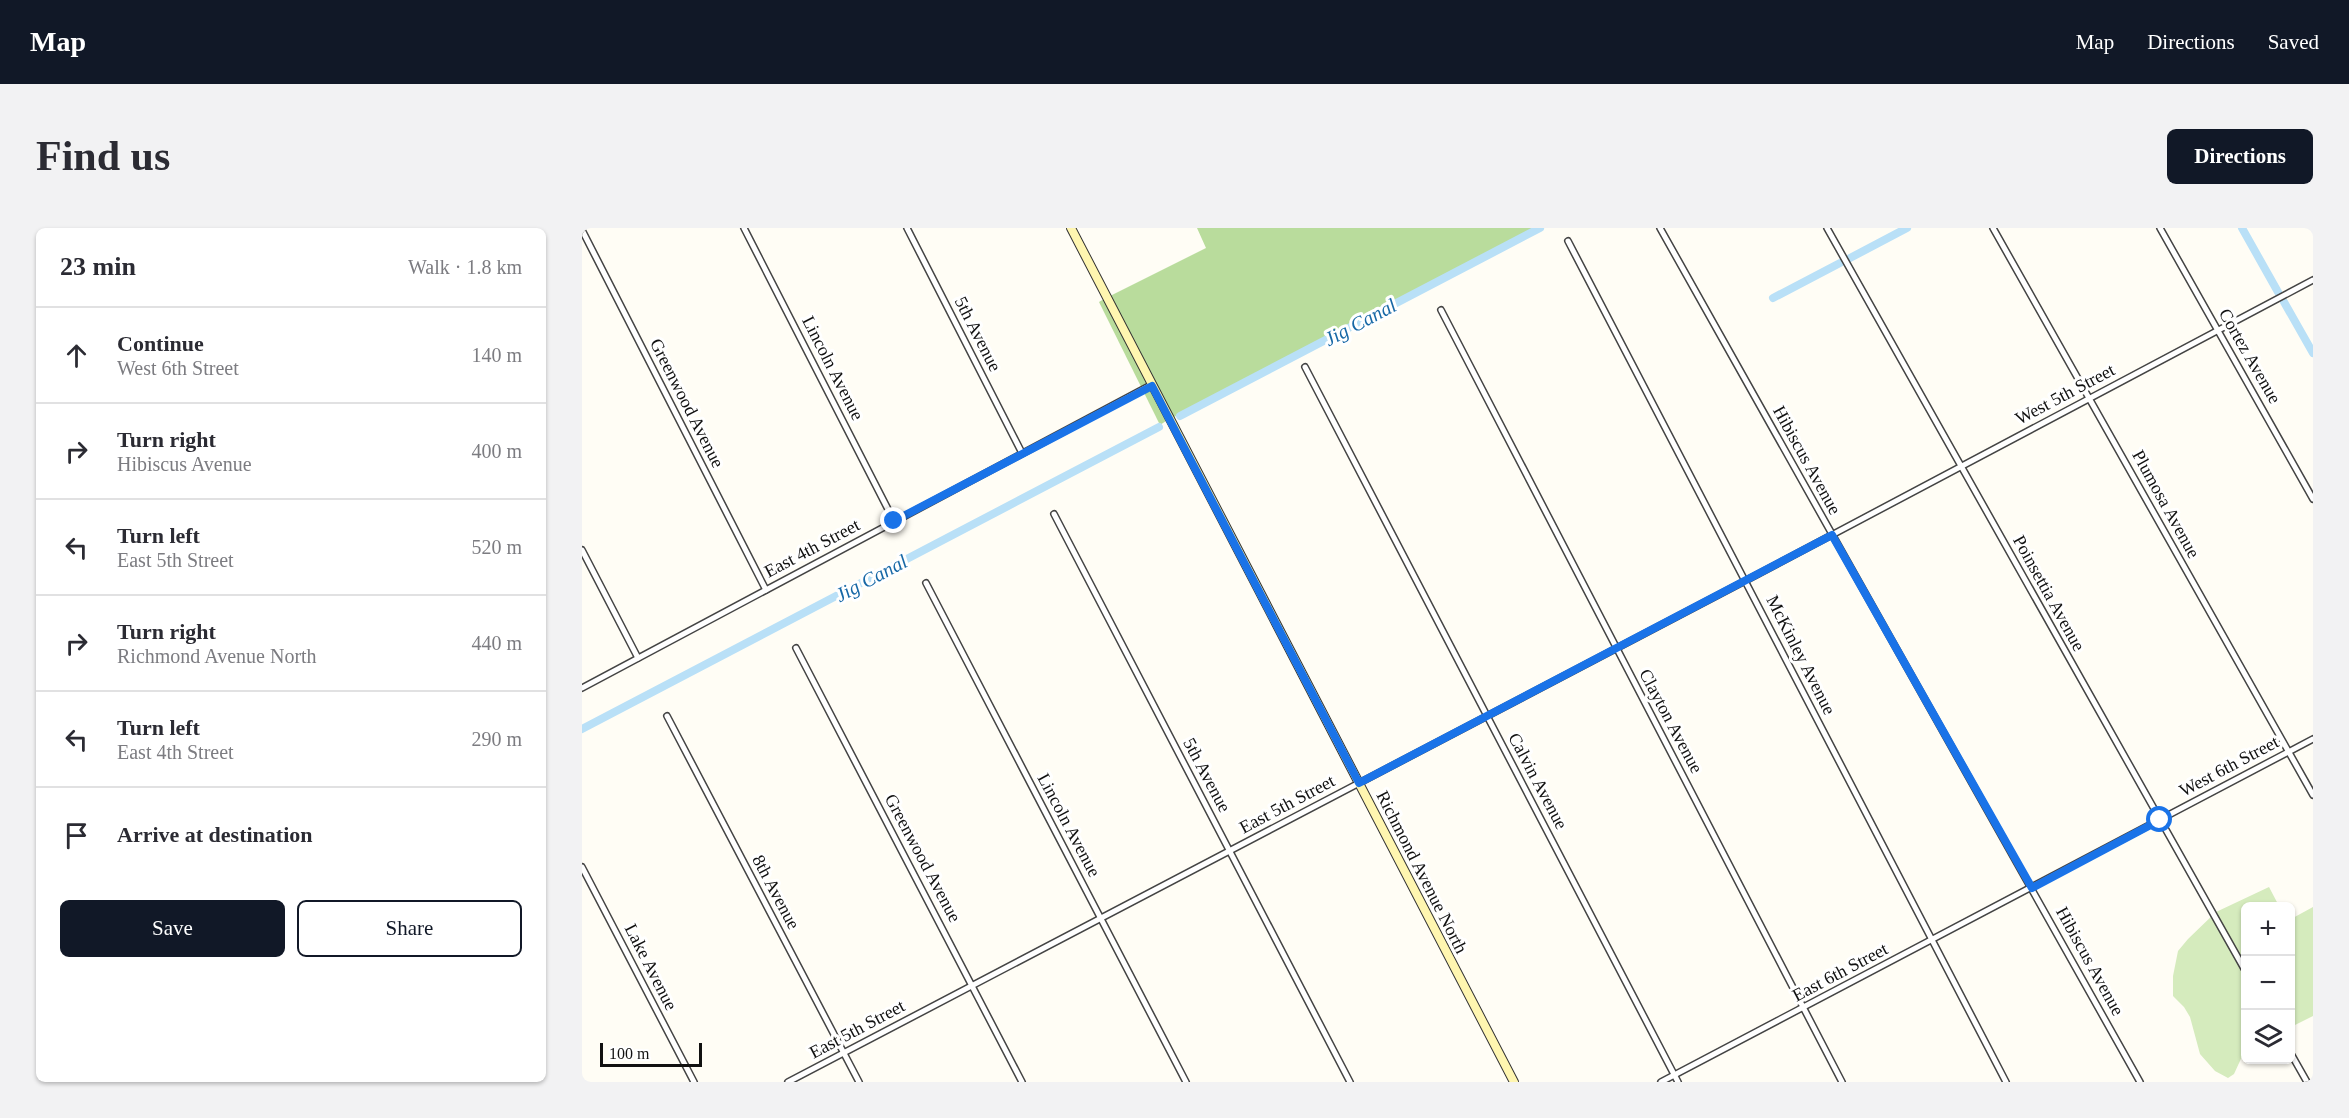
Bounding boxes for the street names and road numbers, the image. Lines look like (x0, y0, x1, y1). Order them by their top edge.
street label: 5th Avenue (951, 293, 1005, 375)
street label: Cortez Avenue (2215, 305, 2285, 407)
street label: Lincoln Avenue (798, 313, 868, 423)
street label: Greenwood Avenue (646, 335, 728, 471)
street label: West 5th Street (2012, 359, 2118, 429)
street label: Hibiscus Avenue (1769, 402, 1845, 518)
street label: Plumosa Avenue (2128, 447, 2204, 561)
street label: East 4th Street (761, 515, 863, 581)
street label: Poinsettia Avenue (2009, 532, 2089, 654)
street label: McKinley Avenue (1762, 592, 1840, 718)
street label: Clayton Avenue (1635, 665, 1707, 777)
street label: Calvin Avenue (1504, 729, 1572, 833)
street label: West 6th Street (2176, 731, 2282, 801)
street label: 5th Avenue (1179, 734, 1235, 816)
street label: Lincoln Avenue (1033, 770, 1105, 880)
street label: East 5th Street (1236, 771, 1338, 837)
street label: Richmond Avenue North (1372, 787, 1472, 957)
street label: Greenwood Avenue (881, 791, 965, 925)
street label: 8th Avenue (748, 851, 804, 933)
street label: Hibiscus Avenue (2052, 903, 2128, 1019)
street label: Lake Avenue (621, 921, 681, 1013)
street label: East 6th Street (1789, 939, 1891, 1005)
street label: East 5th Street (806, 996, 908, 1062)

